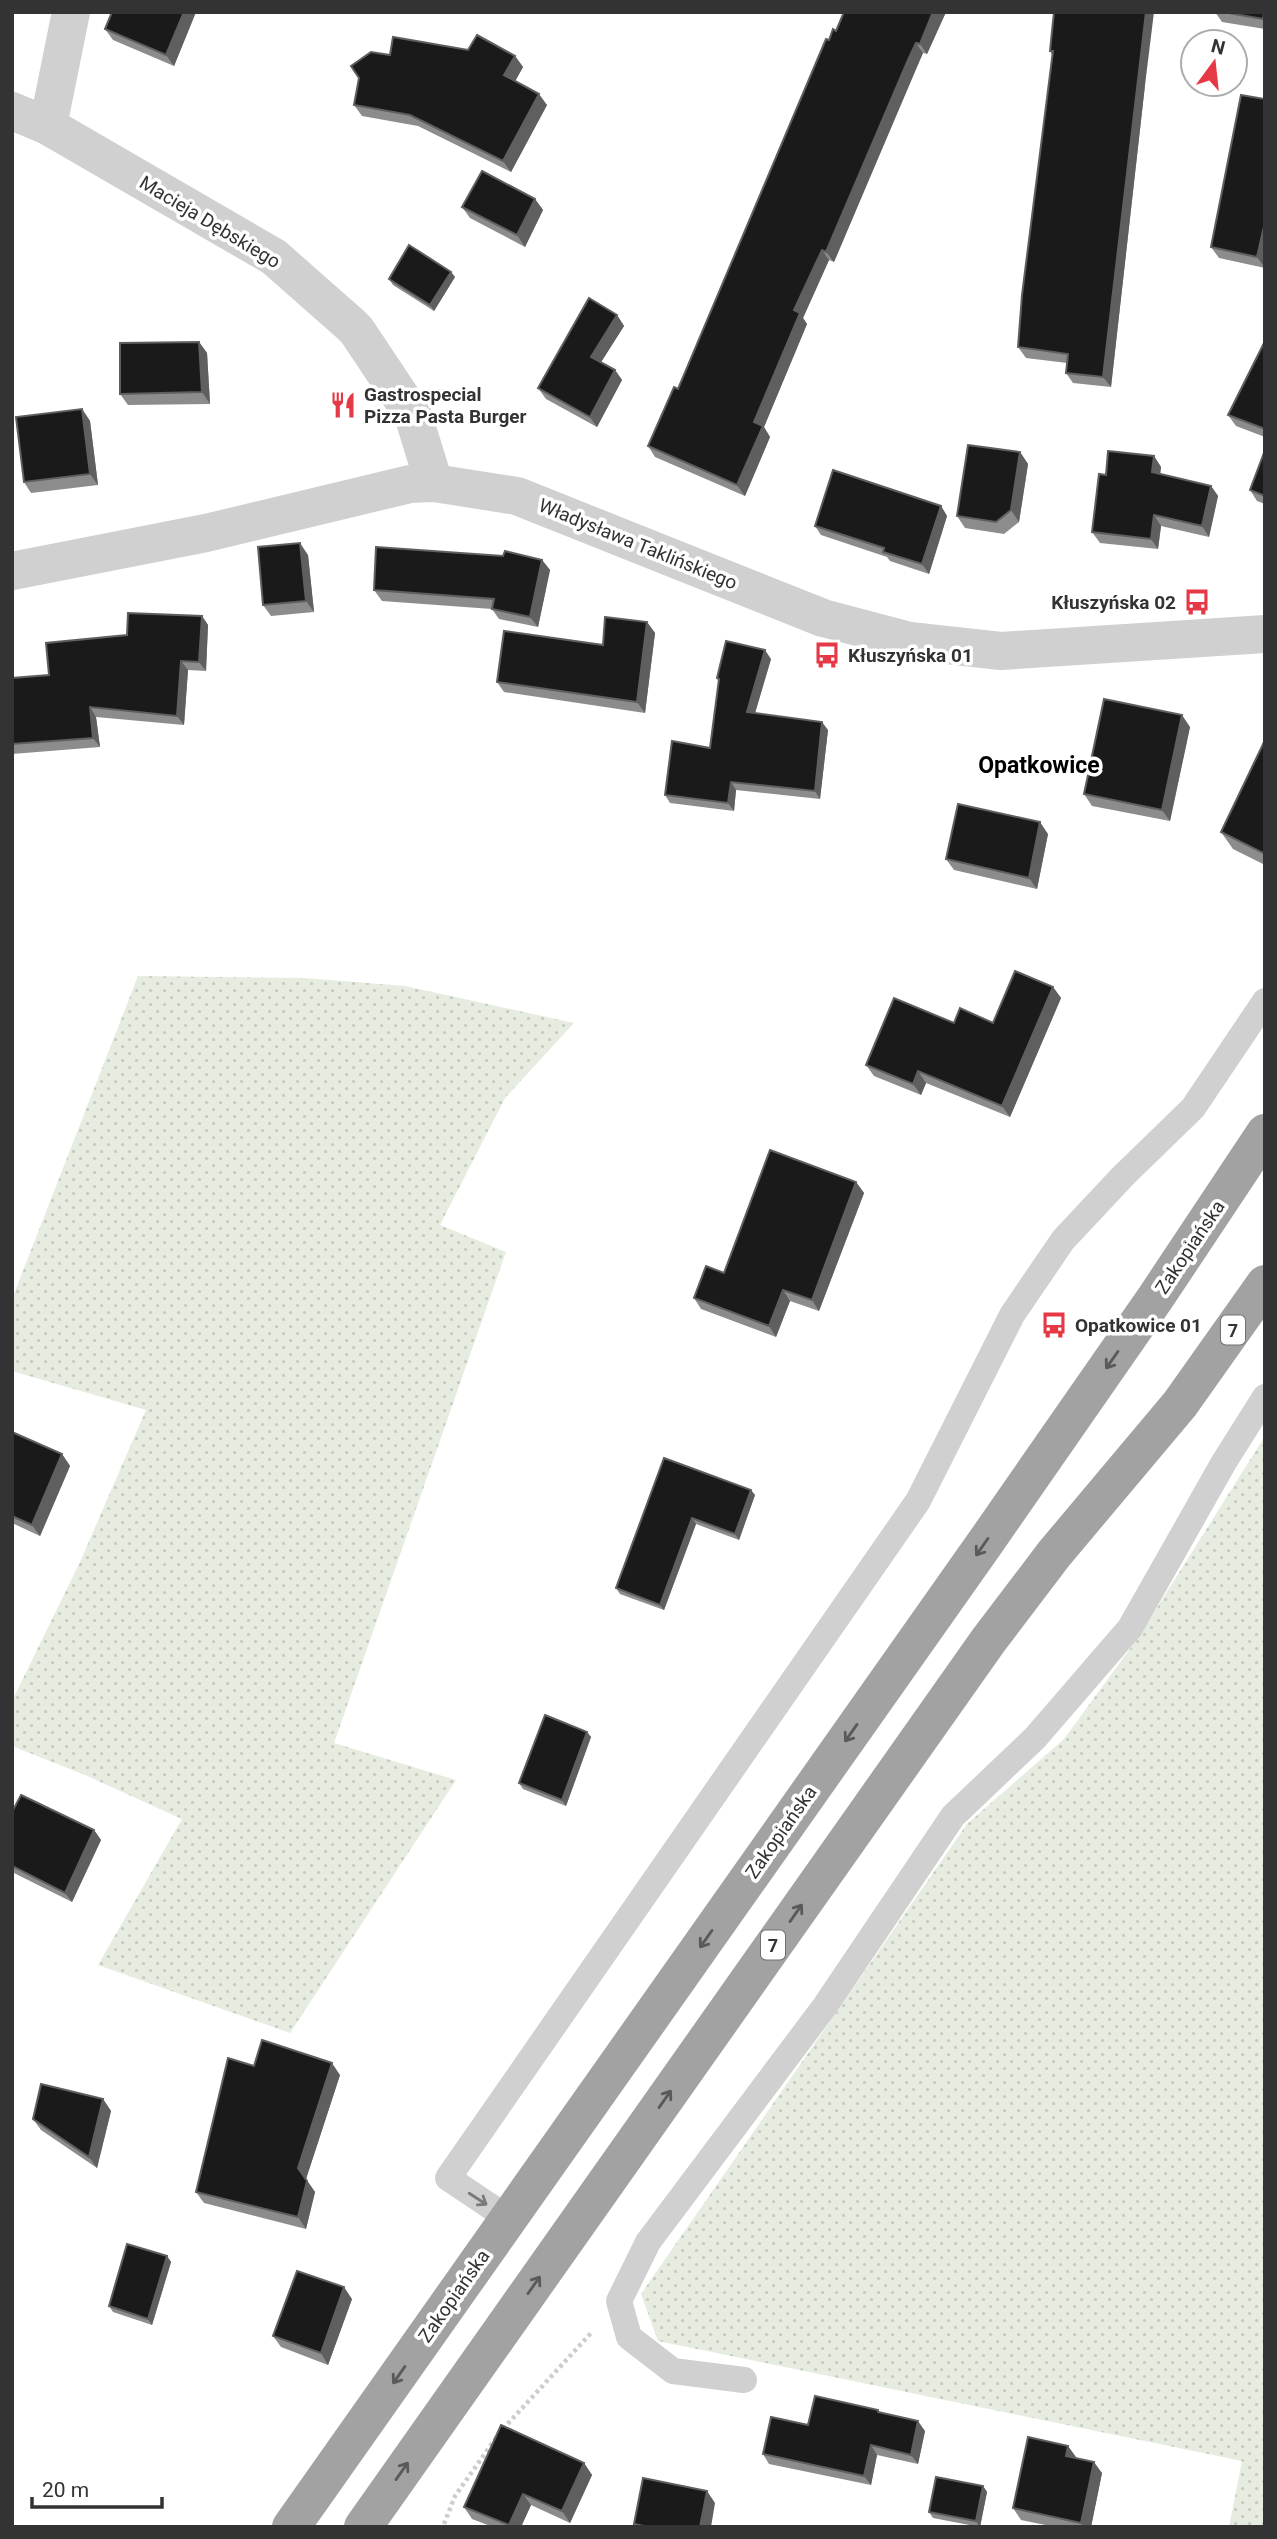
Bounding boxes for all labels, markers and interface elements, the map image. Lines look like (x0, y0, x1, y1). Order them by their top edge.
north arrow (1179, 28, 1249, 98)
text: N (1209, 34, 1228, 60)
street label: Macieja Dębskiego (135, 171, 285, 273)
place label: Gastrospecial Pizza Pasta Burger (364, 383, 527, 428)
restaurant icon: Gastrospecial Pizza Pasta Burger (328, 390, 358, 420)
street label: Władysława Taklińskiego (535, 494, 741, 594)
bus stop icon: Kłuszyńska 02 (1182, 587, 1212, 617)
place label: Kłuszyńska 02 (1051, 591, 1176, 614)
bus stop icon: Kłuszyńska 01 (812, 640, 842, 670)
place label: Kłuszyńska 01 (848, 644, 973, 667)
district label: Opatkowice (978, 752, 1100, 779)
street label: Zakopiańska (1150, 1196, 1230, 1298)
bus stop icon: Opatkowice 01 (1039, 1310, 1069, 1340)
place label: Opatkowice 01 (1075, 1314, 1202, 1337)
road number: 7 (1221, 1316, 1245, 1344)
one-way arrow (1105, 1350, 1119, 1369)
one-way arrow (975, 1537, 989, 1556)
one-way arrow (844, 1723, 858, 1742)
street label: Zakopiańska (741, 1781, 821, 1883)
one-way arrow (789, 1904, 803, 1923)
one-way arrow (699, 1929, 713, 1948)
road number: 7 (761, 1930, 785, 1959)
one-way arrow (658, 2090, 672, 2109)
one-way arrow (468, 2191, 487, 2206)
street label: Zakopiańska (414, 2245, 494, 2347)
one-way arrow (527, 2276, 541, 2295)
one-way arrow (392, 2365, 406, 2384)
one-way arrow (395, 2462, 409, 2481)
scale bar (32, 2466, 161, 2510)
text: 20 m (42, 2478, 89, 2502)

